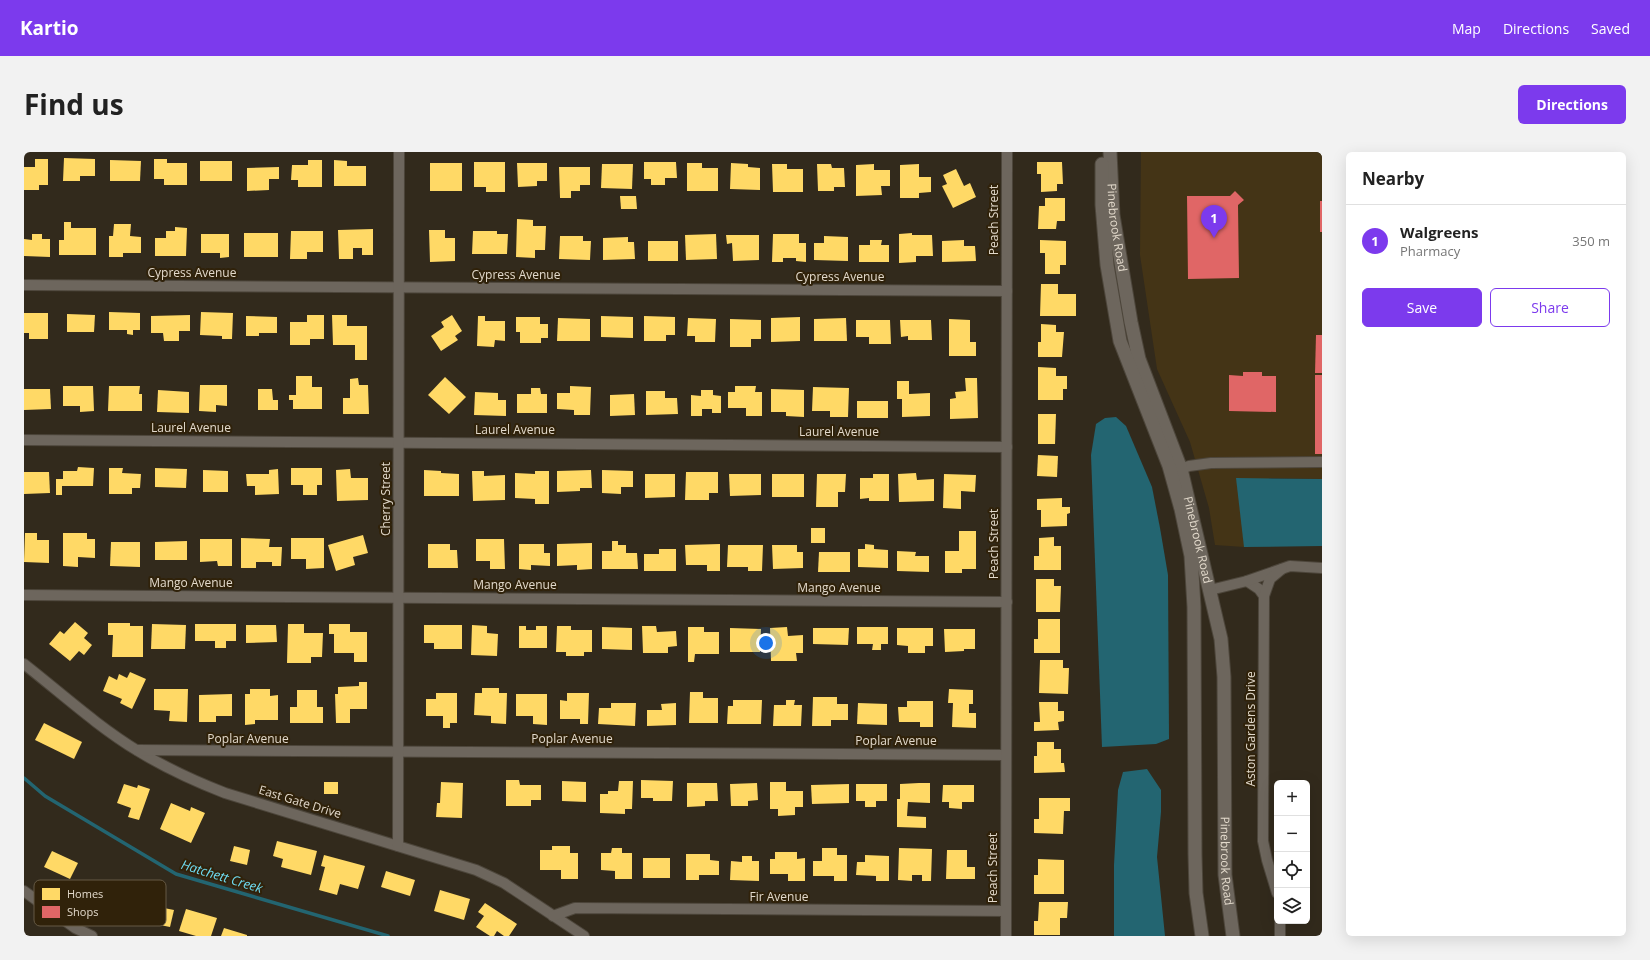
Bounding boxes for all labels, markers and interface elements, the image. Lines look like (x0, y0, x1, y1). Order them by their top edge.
text: Kartio (20, 15, 79, 41)
text: Map (1452, 19, 1481, 38)
text: Directions (1503, 19, 1569, 38)
text: Saved (1591, 19, 1630, 38)
text: Find us (24, 85, 124, 123)
button: Directions (1518, 85, 1626, 124)
text: Nearby (1362, 167, 1424, 190)
street label: Pinebrook Road (1104, 183, 1131, 273)
street label: Peach Street (985, 185, 1002, 255)
pin: 1 (1201, 205, 1227, 238)
text: Walgreens (1400, 222, 1478, 242)
text: 1 (1371, 232, 1379, 250)
text: 350 m (1572, 232, 1610, 250)
text: Pharmacy (1400, 242, 1460, 260)
street label: Cypress Avenue (148, 264, 237, 281)
street label: Cypress Avenue (472, 266, 561, 283)
street label: Cypress Avenue (796, 268, 885, 285)
button: Save (1362, 288, 1482, 327)
button: Share (1490, 288, 1610, 327)
street label: Laurel Avenue (151, 419, 231, 436)
street label: Laurel Avenue (475, 421, 555, 438)
street label: Laurel Avenue (799, 423, 879, 440)
street label: Cherry Street (377, 462, 394, 536)
street label: Pinebrook Road (1180, 494, 1217, 585)
street label: Peach Street (985, 509, 1002, 579)
street label: Mango Avenue (149, 574, 233, 591)
street label: Mango Avenue (473, 576, 557, 593)
street label: Mango Avenue (797, 579, 881, 596)
your location (756, 633, 776, 653)
street label: Aston Gardens Drive (1242, 671, 1259, 787)
street label: Poplar Avenue (207, 730, 289, 747)
street label: Poplar Avenue (531, 730, 613, 747)
street label: Poplar Avenue (855, 732, 937, 749)
map controls (1274, 780, 1310, 924)
button: + (1274, 780, 1310, 816)
street label: East Gate Drive (257, 781, 344, 822)
street label: Pinebrook Road (1217, 816, 1238, 906)
button: − (1274, 816, 1310, 852)
street label: Peach Street (984, 833, 1001, 903)
button: locate (1274, 852, 1310, 888)
water label: Hatchett Creek (179, 855, 266, 897)
legend (34, 880, 166, 926)
text: Homes (67, 886, 103, 901)
street label: Fir Avenue (749, 888, 809, 905)
button: layers (1274, 888, 1310, 924)
text: Shops (67, 904, 98, 919)

